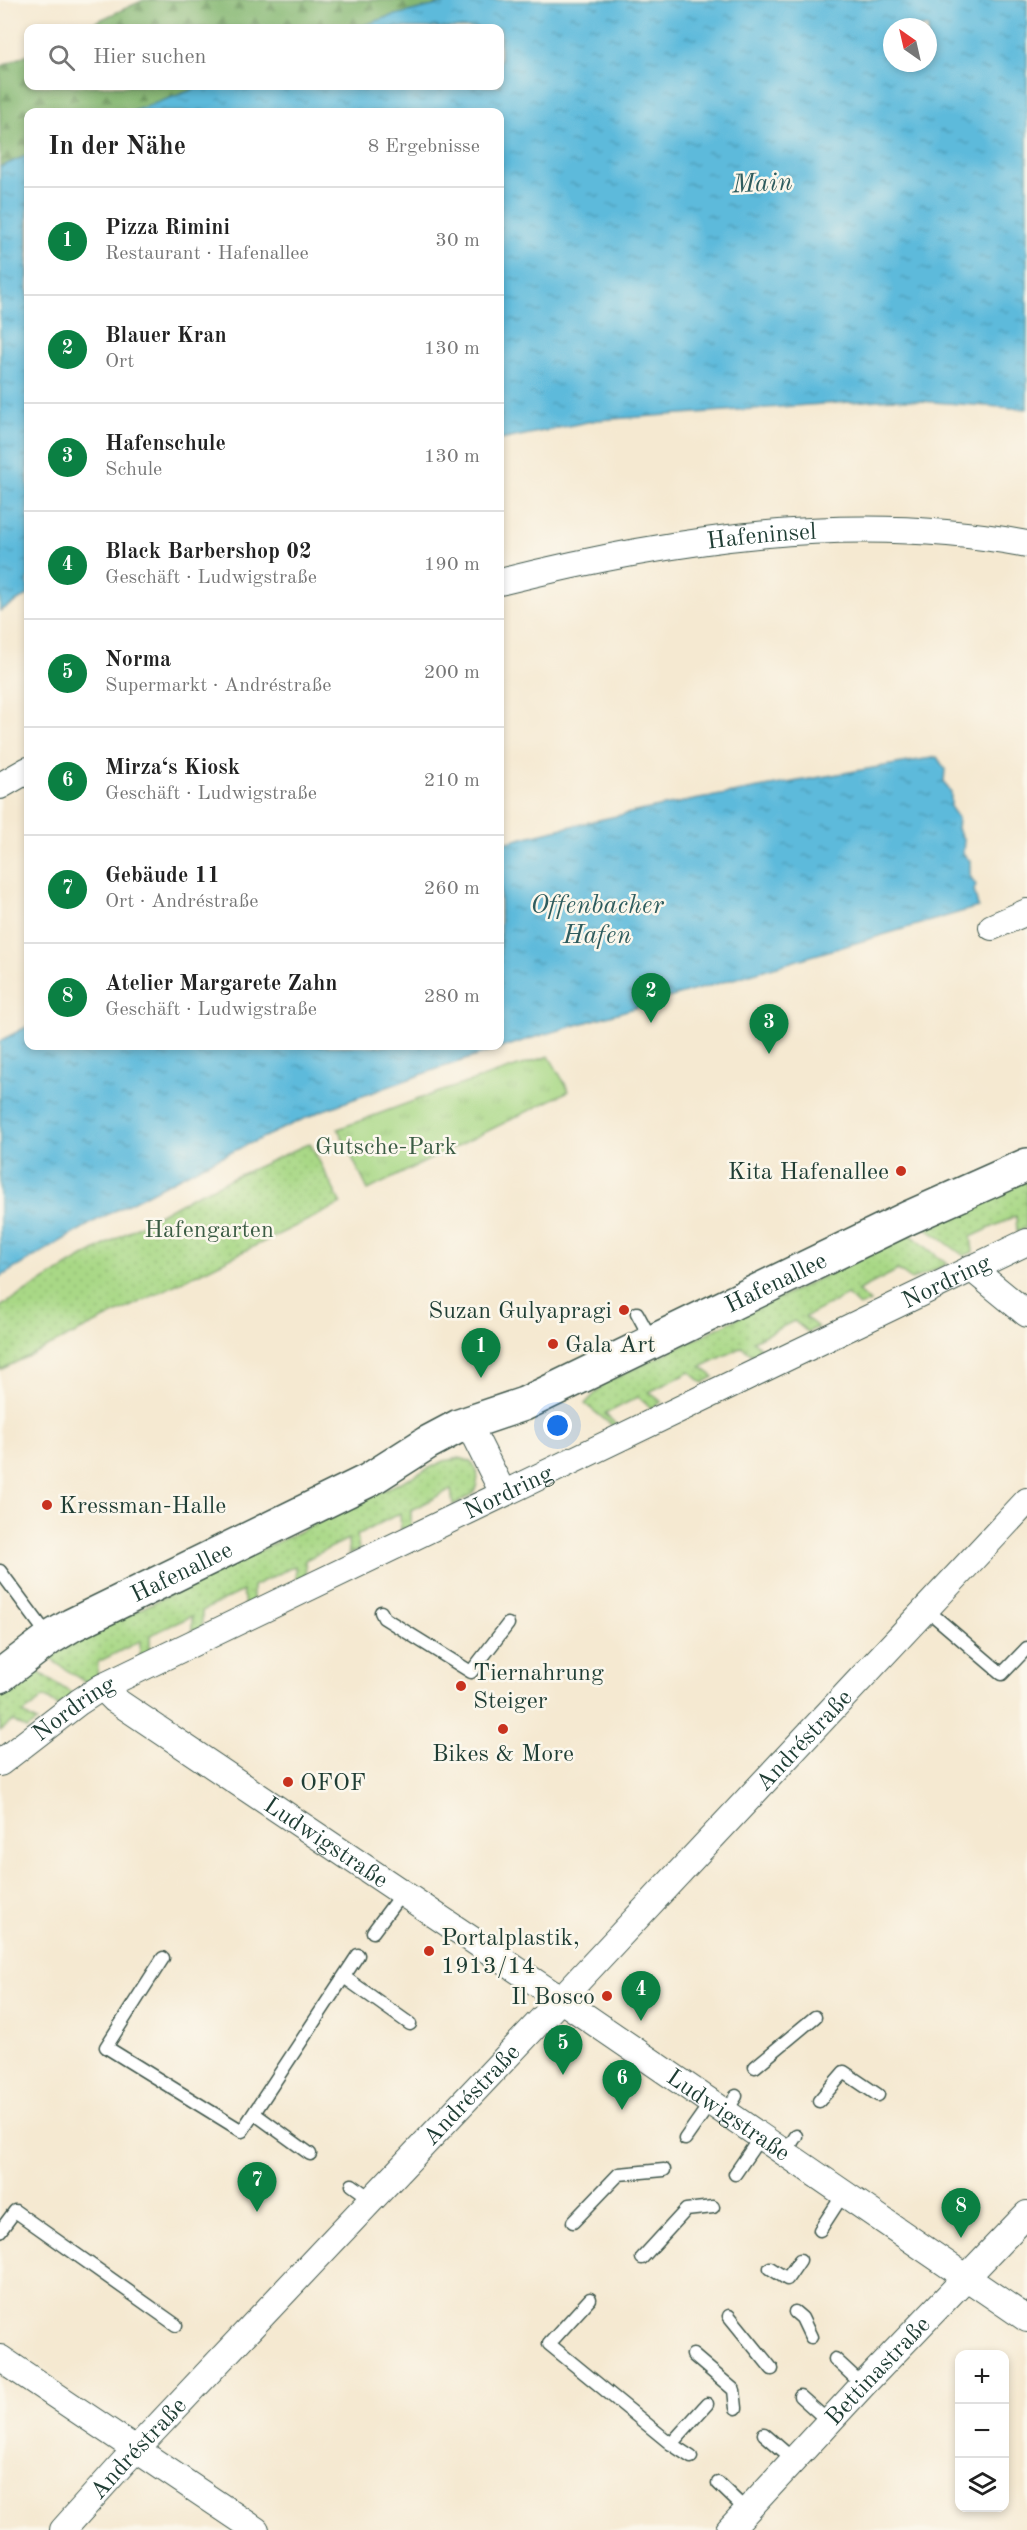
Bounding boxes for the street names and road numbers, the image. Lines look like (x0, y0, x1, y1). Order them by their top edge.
street label: Hafeninsel (706, 521, 817, 555)
street label: Hafenallee (722, 1249, 831, 1319)
street label: Nordring (899, 1251, 995, 1314)
street label: Nordring (461, 1462, 557, 1525)
street label: Hafenallee (128, 1539, 237, 1608)
street label: Nordring (29, 1673, 119, 1747)
street label: Andréstraße (752, 1686, 858, 1796)
street label: Ludwigstraße (259, 1794, 392, 1894)
street label: Andréstraße (420, 2041, 525, 2151)
street label: Ludwigstraße (662, 2066, 794, 2167)
street label: Bettinastraße (822, 2313, 936, 2431)
street label: Andréstraße (87, 2394, 192, 2505)

